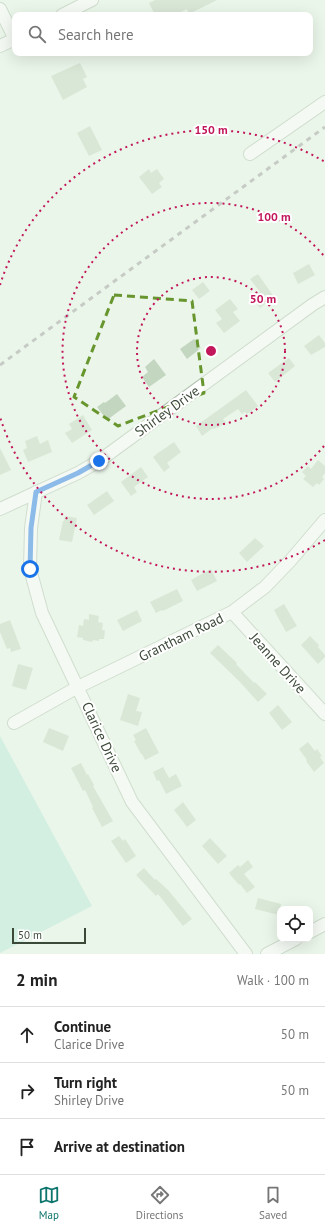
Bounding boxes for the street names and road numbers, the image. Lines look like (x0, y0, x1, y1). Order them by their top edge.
street label: Shirley Drive (131, 381, 203, 441)
street label: Grantham Road (136, 609, 226, 665)
street label: Jeanne Drive (245, 628, 310, 697)
street label: Clarice Drive (78, 699, 126, 775)

